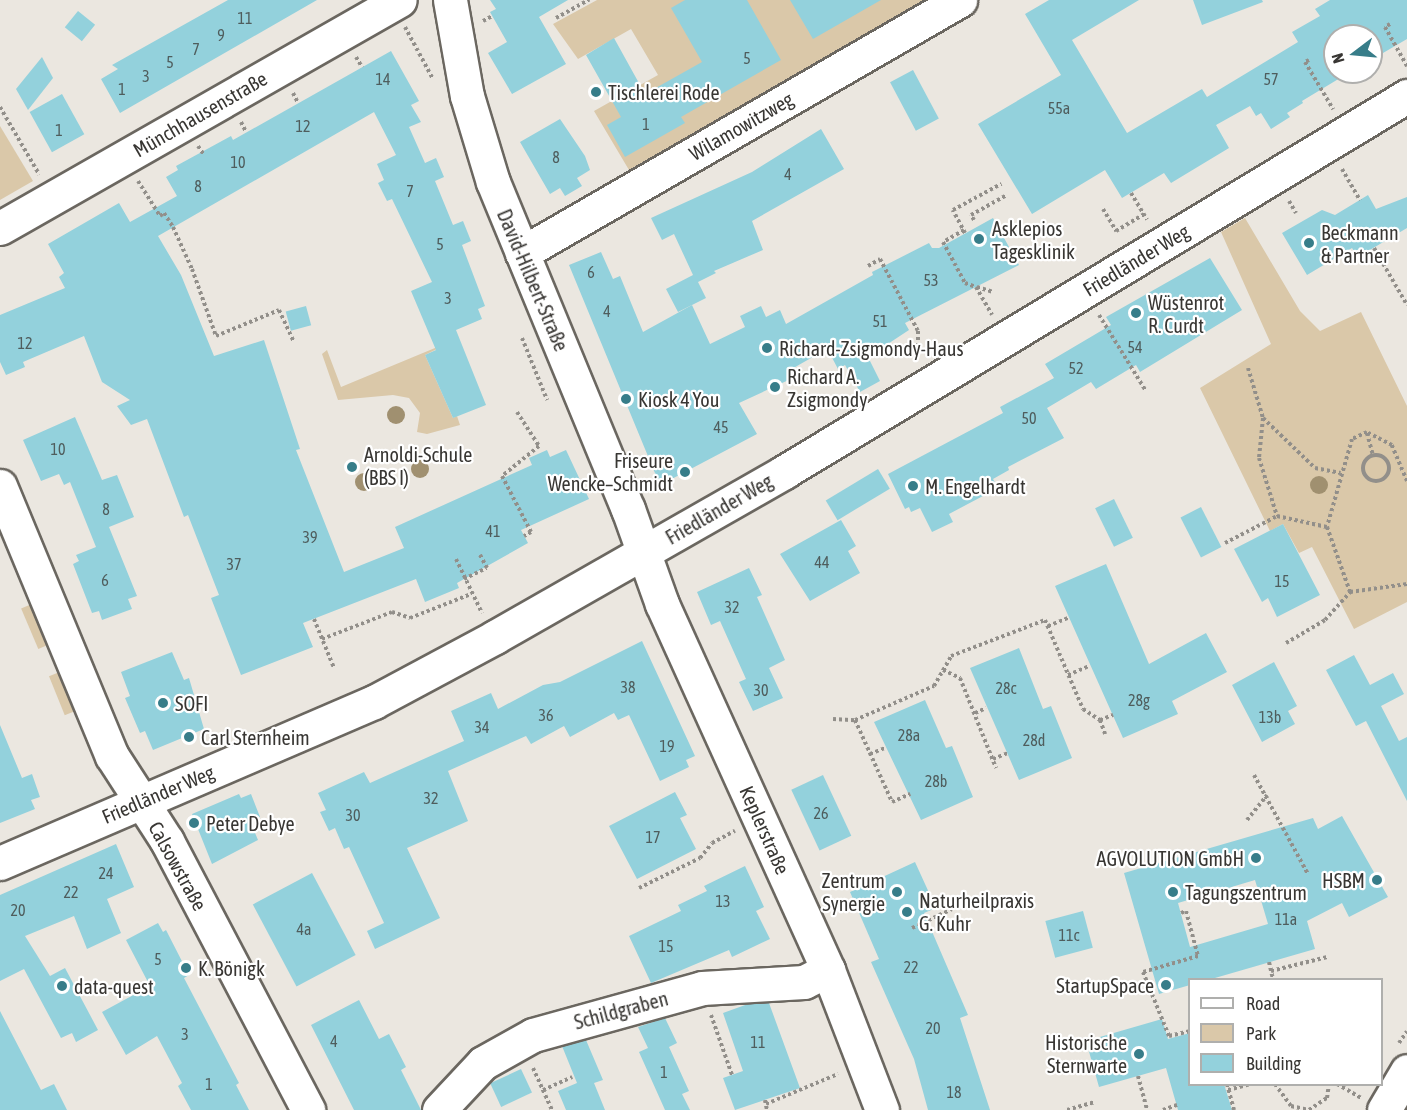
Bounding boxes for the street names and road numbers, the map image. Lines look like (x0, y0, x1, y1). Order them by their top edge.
street label: Münchhausenstraße (129, 66, 271, 162)
street label: Wilamowitzweg (685, 87, 797, 165)
street label: David-Hilbert-Straße (492, 205, 574, 355)
street label: Friedländer Weg (1079, 219, 1193, 301)
street label: Friedländer Weg (661, 469, 777, 549)
street label: Friedländer Weg (98, 760, 218, 828)
street label: Keplerstraße (735, 782, 795, 878)
street label: Calsowstraße (144, 817, 212, 915)
street label: Schildgraben (571, 986, 671, 1034)

